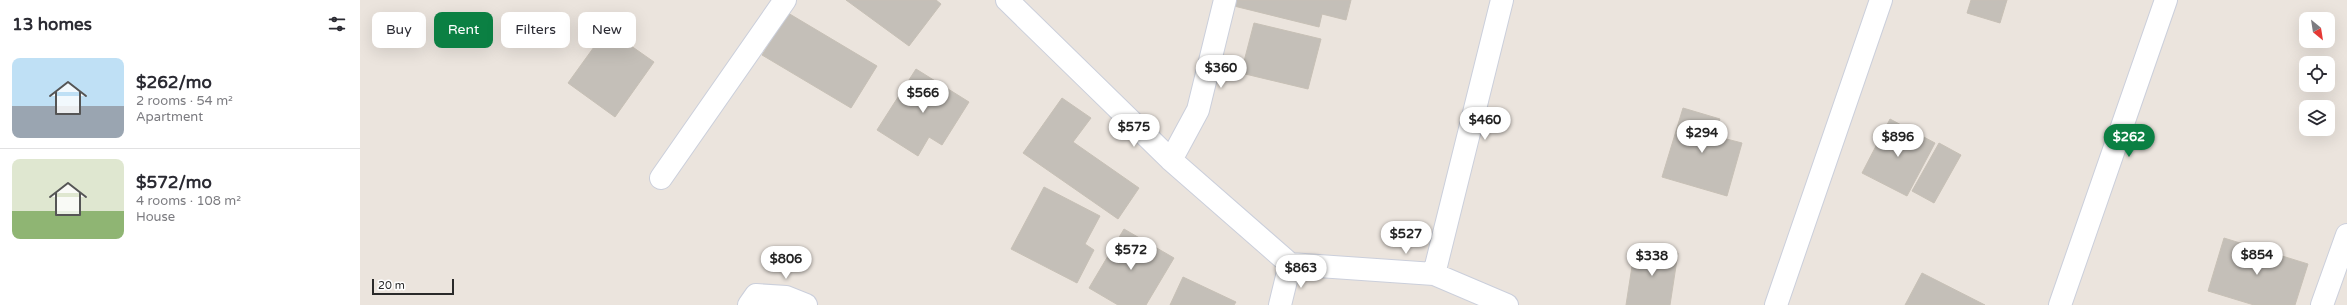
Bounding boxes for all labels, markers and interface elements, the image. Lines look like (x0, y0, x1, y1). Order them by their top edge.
chip: Buy (372, 12, 426, 48)
chip: Rent (434, 12, 493, 48)
chip: Filters (501, 12, 570, 48)
chip: New (578, 12, 636, 48)
north arrow (2299, 12, 2335, 48)
map controls (2299, 12, 2335, 136)
icon: filters (326, 13, 348, 35)
text: 13 homes (12, 14, 92, 35)
pin: $360 (1197, 55, 1245, 89)
button: locate (2299, 56, 2335, 92)
text: $360 (1205, 60, 1237, 76)
text: $262/mo (136, 72, 212, 93)
icon: home (44, 74, 92, 122)
pin: $566 (899, 80, 947, 114)
text: $566 (907, 85, 939, 101)
text: 2 rooms · 54 m² (136, 93, 233, 109)
button: layers (2299, 100, 2335, 136)
pin: $460 (1461, 107, 1509, 141)
text: Apartment (136, 109, 203, 125)
text: $460 (1469, 112, 1501, 128)
pin: $575 (1110, 114, 1158, 148)
text: $575 (1118, 119, 1150, 135)
pin: $294 (1678, 120, 1726, 154)
pin: $896 (1874, 124, 1922, 158)
pin: $262 (2105, 124, 2153, 158)
text: $294 (1686, 125, 1718, 141)
text: $896 (1882, 129, 1914, 145)
text: $262 (2113, 129, 2145, 145)
text: $572/mo (136, 172, 212, 193)
icon: home (44, 175, 92, 223)
text: 4 rooms · 108 m² (136, 193, 241, 209)
text: House (136, 209, 175, 225)
pin: $527 (1382, 221, 1430, 255)
text: $527 (1390, 226, 1422, 242)
pin: $572 (1107, 237, 1155, 271)
text: $572 (1115, 242, 1147, 258)
pin: $854 (2233, 242, 2281, 276)
pin: $338 (1628, 243, 1676, 277)
pin: $806 (762, 246, 810, 280)
text: $854 (2241, 247, 2273, 263)
text: $338 (1636, 248, 1668, 264)
text: $806 (770, 251, 802, 267)
pin: $863 (1277, 255, 1325, 289)
text: $863 (1285, 260, 1317, 276)
scale bar (372, 277, 454, 296)
text: 20 m (378, 279, 405, 292)

